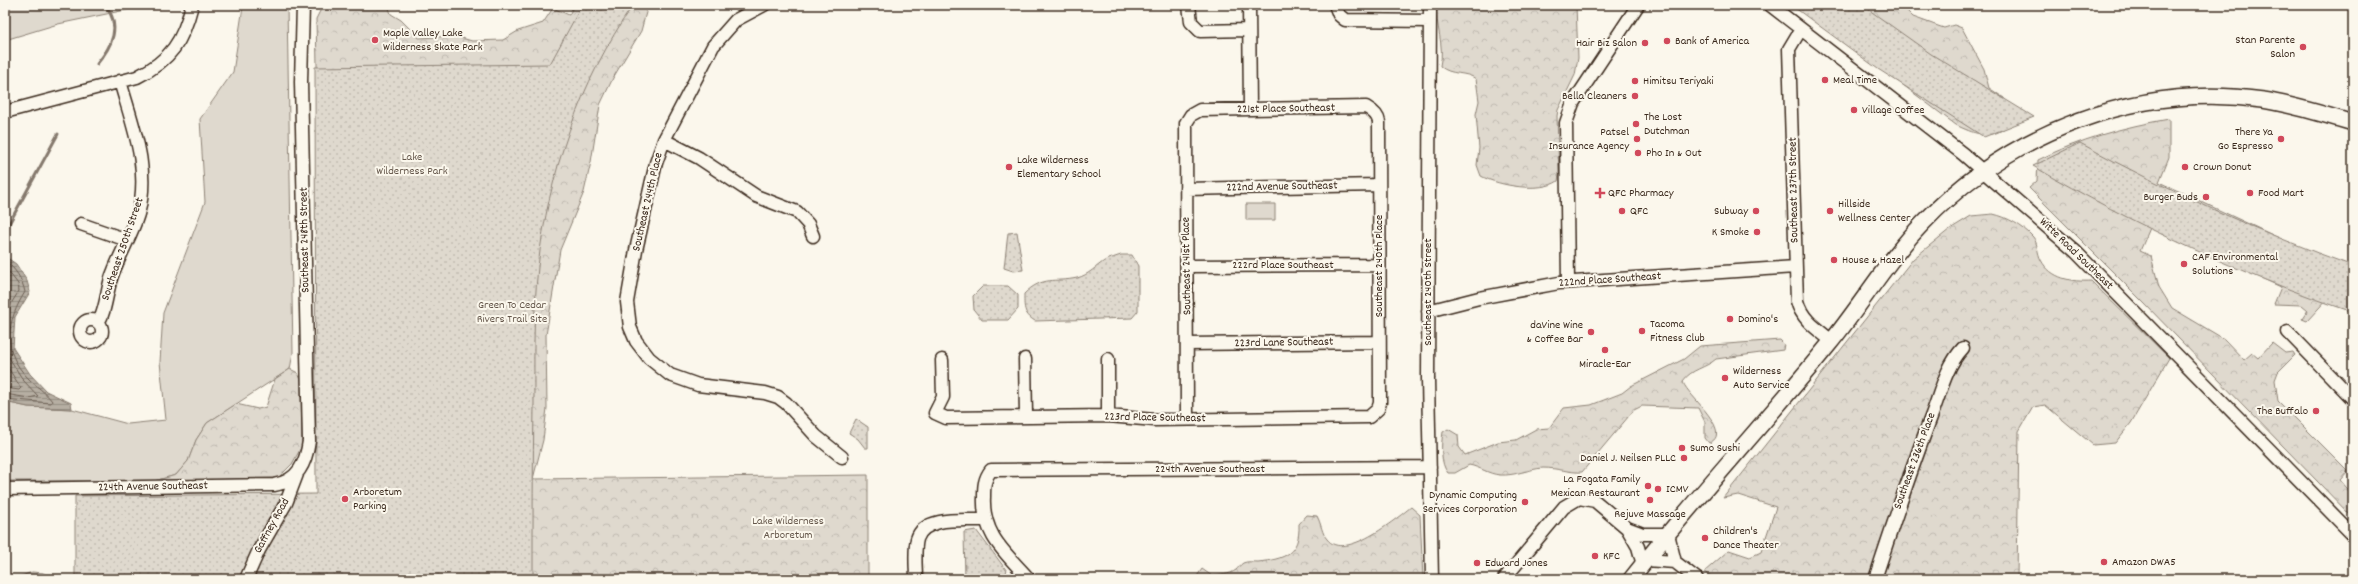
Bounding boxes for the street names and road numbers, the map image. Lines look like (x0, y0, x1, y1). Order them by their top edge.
street label: 221st Place Southeast (1237, 100, 1336, 118)
street label: Southeast 237th Street (1785, 136, 1803, 243)
street label: Southeast 244th Place (628, 151, 668, 253)
street label: 222nd Avenue Southeast (1226, 178, 1338, 196)
street label: Southeast 248th Street (296, 186, 314, 293)
street label: Southeast 250th Street (97, 195, 149, 303)
street label: Witte Road Southeast (2035, 214, 2117, 294)
street label: Southeast 240th Place (1371, 215, 1388, 317)
street label: Southeast 241st Place (1178, 217, 1196, 315)
street label: Southeast 240th Street (1420, 238, 1437, 346)
street label: 222rd Place Southeast (1232, 257, 1334, 274)
street label: 222nd Place Southeast (1558, 268, 1662, 292)
street label: 223rd Lane Southeast (1234, 334, 1334, 352)
street label: 223rd Place Southeast (1104, 409, 1206, 427)
street label: Southeast 236th Place (1890, 410, 1940, 512)
street label: 224th Avenue Southeast (1155, 461, 1265, 478)
street label: 224th Avenue Southeast (98, 478, 209, 496)
street label: Gaffney Road (250, 495, 294, 557)

